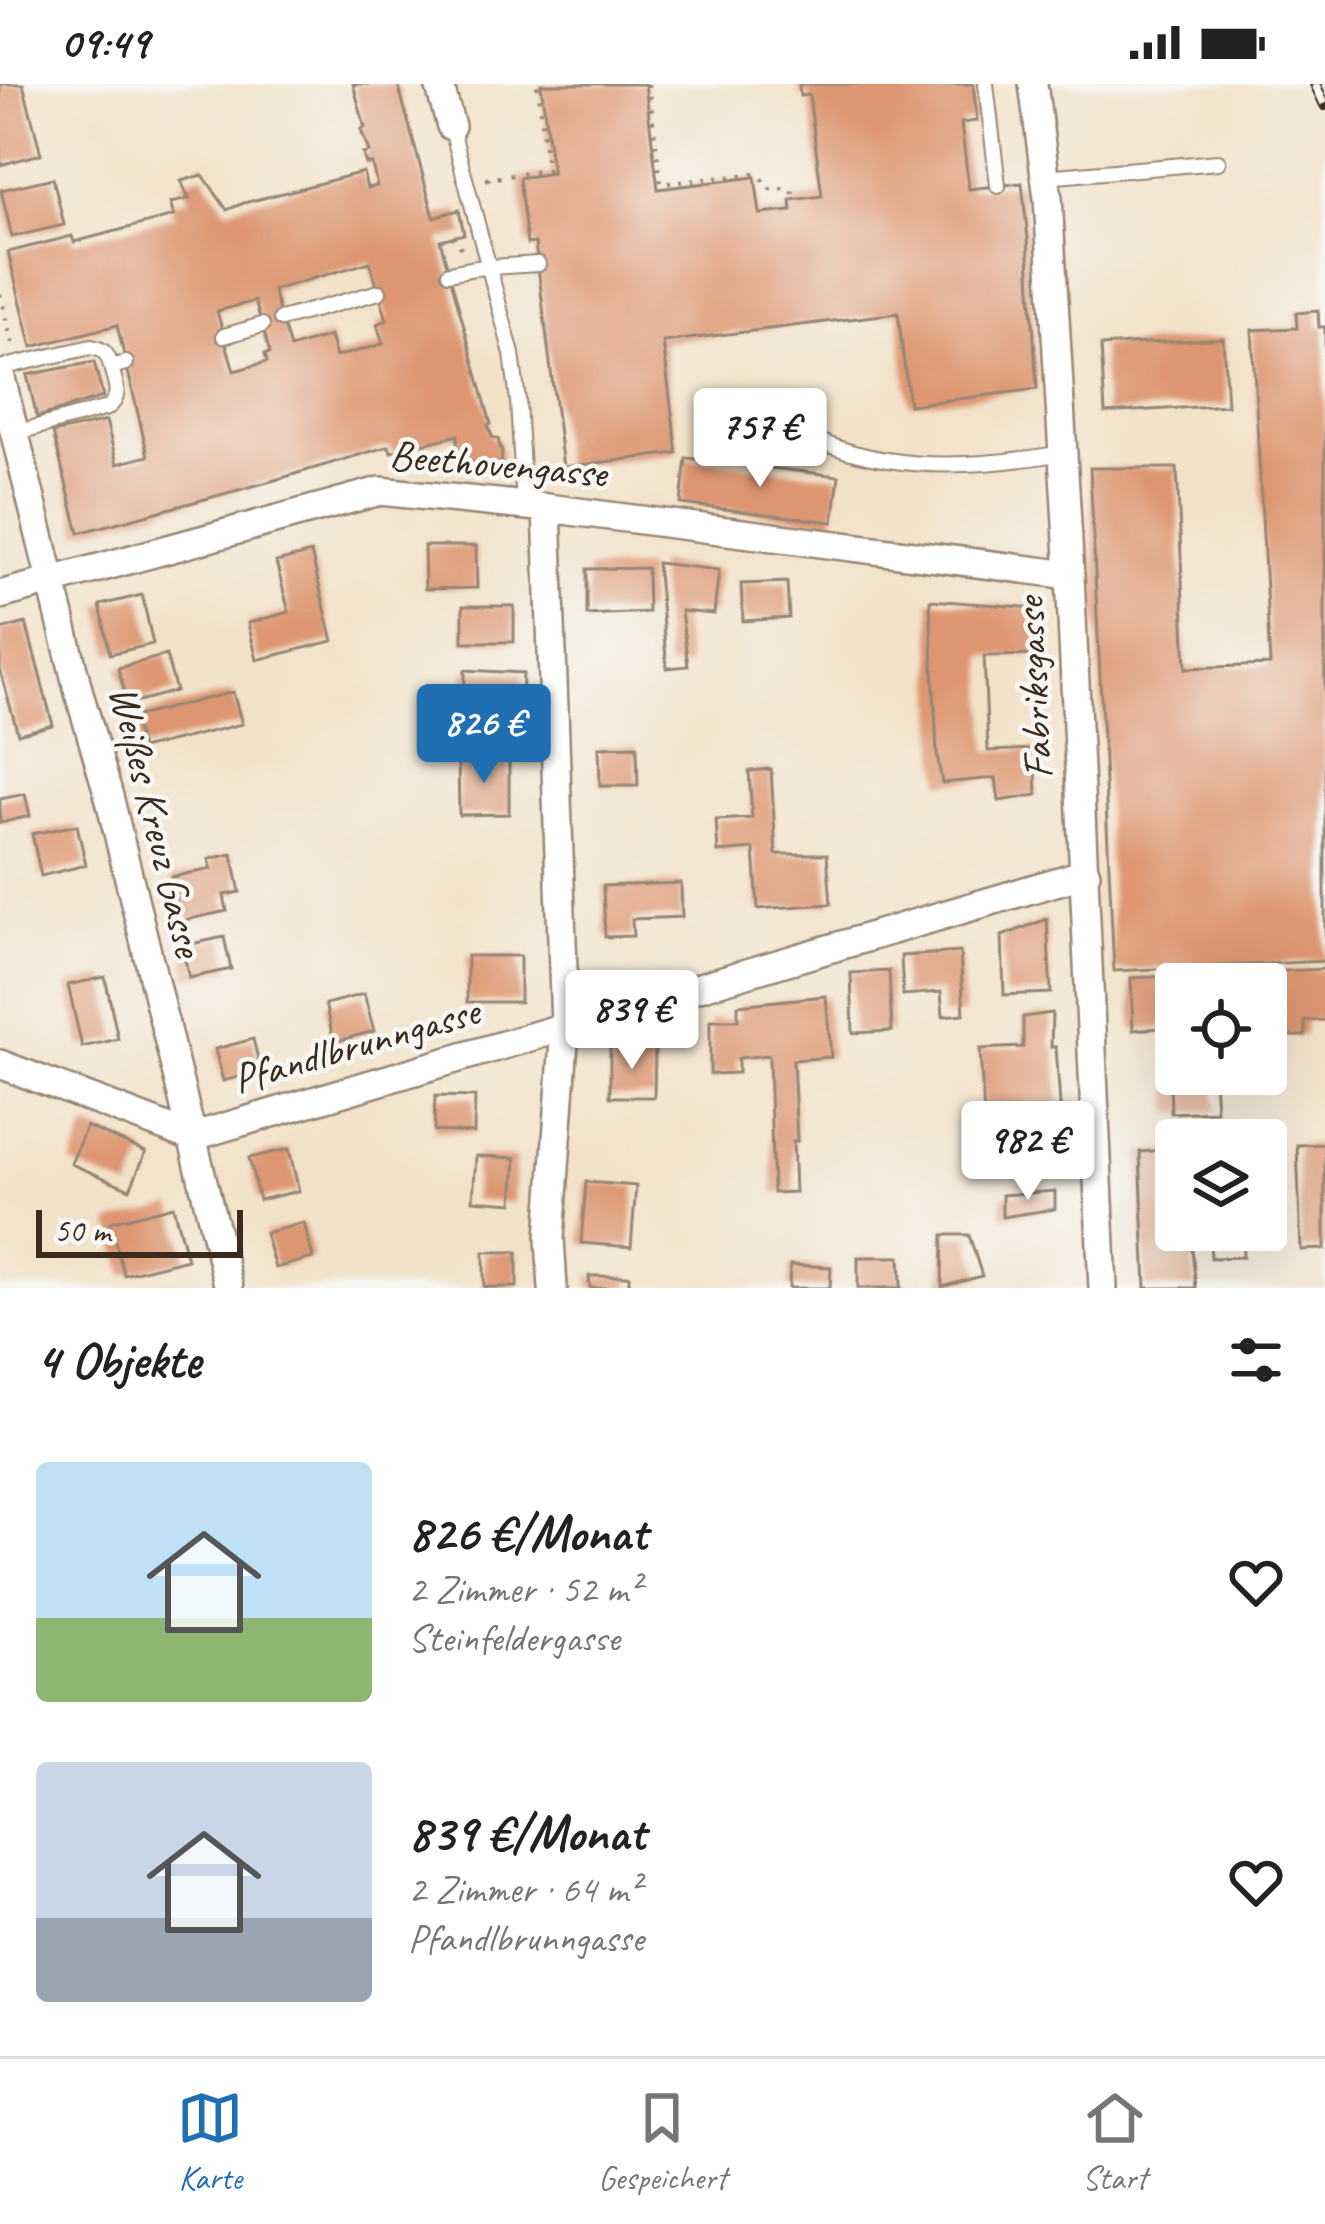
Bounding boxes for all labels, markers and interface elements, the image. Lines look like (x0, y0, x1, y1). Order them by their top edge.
text: 09:49 (60, 14, 149, 71)
pin: 757 € (676, 388, 844, 490)
text: 757 € (721, 402, 799, 451)
street label: Beethovengasse (387, 428, 611, 500)
street label: Fabriksgasse (1003, 593, 1065, 780)
street label: Weißes Kreuz Gasse (97, 680, 216, 964)
pin: 826 € (400, 684, 568, 786)
text: 826 € (444, 698, 524, 747)
map controls (1155, 963, 1287, 1251)
button: locate (1155, 963, 1287, 1095)
pin: 839 € (548, 970, 716, 1072)
street label: Pfandlbrunngasse (227, 984, 488, 1105)
text: 839 € (592, 984, 672, 1033)
pin: 982 € (944, 1101, 1112, 1203)
text: 982 € (988, 1115, 1068, 1164)
button: layers (1155, 1119, 1287, 1251)
scale bar (36, 1204, 243, 1257)
text: 50 m (54, 1210, 110, 1252)
icon: filters (1223, 1327, 1289, 1393)
text: 4 Objekte (36, 1328, 201, 1392)
text: 826 €/Monat (408, 1501, 647, 1565)
icon: home (132, 1510, 276, 1654)
icon: heart (1223, 1549, 1289, 1615)
text: 2 Zimmer · 52 m² (408, 1565, 640, 1614)
text: Steinfeldergasse (408, 1614, 620, 1663)
text: 839 €/Monat (408, 1801, 645, 1865)
icon: home (132, 1810, 276, 1954)
icon: heart (1223, 1849, 1289, 1915)
text: 2 Zimmer · 64 m² (408, 1865, 640, 1914)
text: Pfandlbrunngasse (408, 1914, 644, 1963)
tab: Karte (177, 2085, 243, 2199)
tab: Gespeichert (598, 2085, 727, 2199)
tab: Start (1082, 2085, 1148, 2199)

